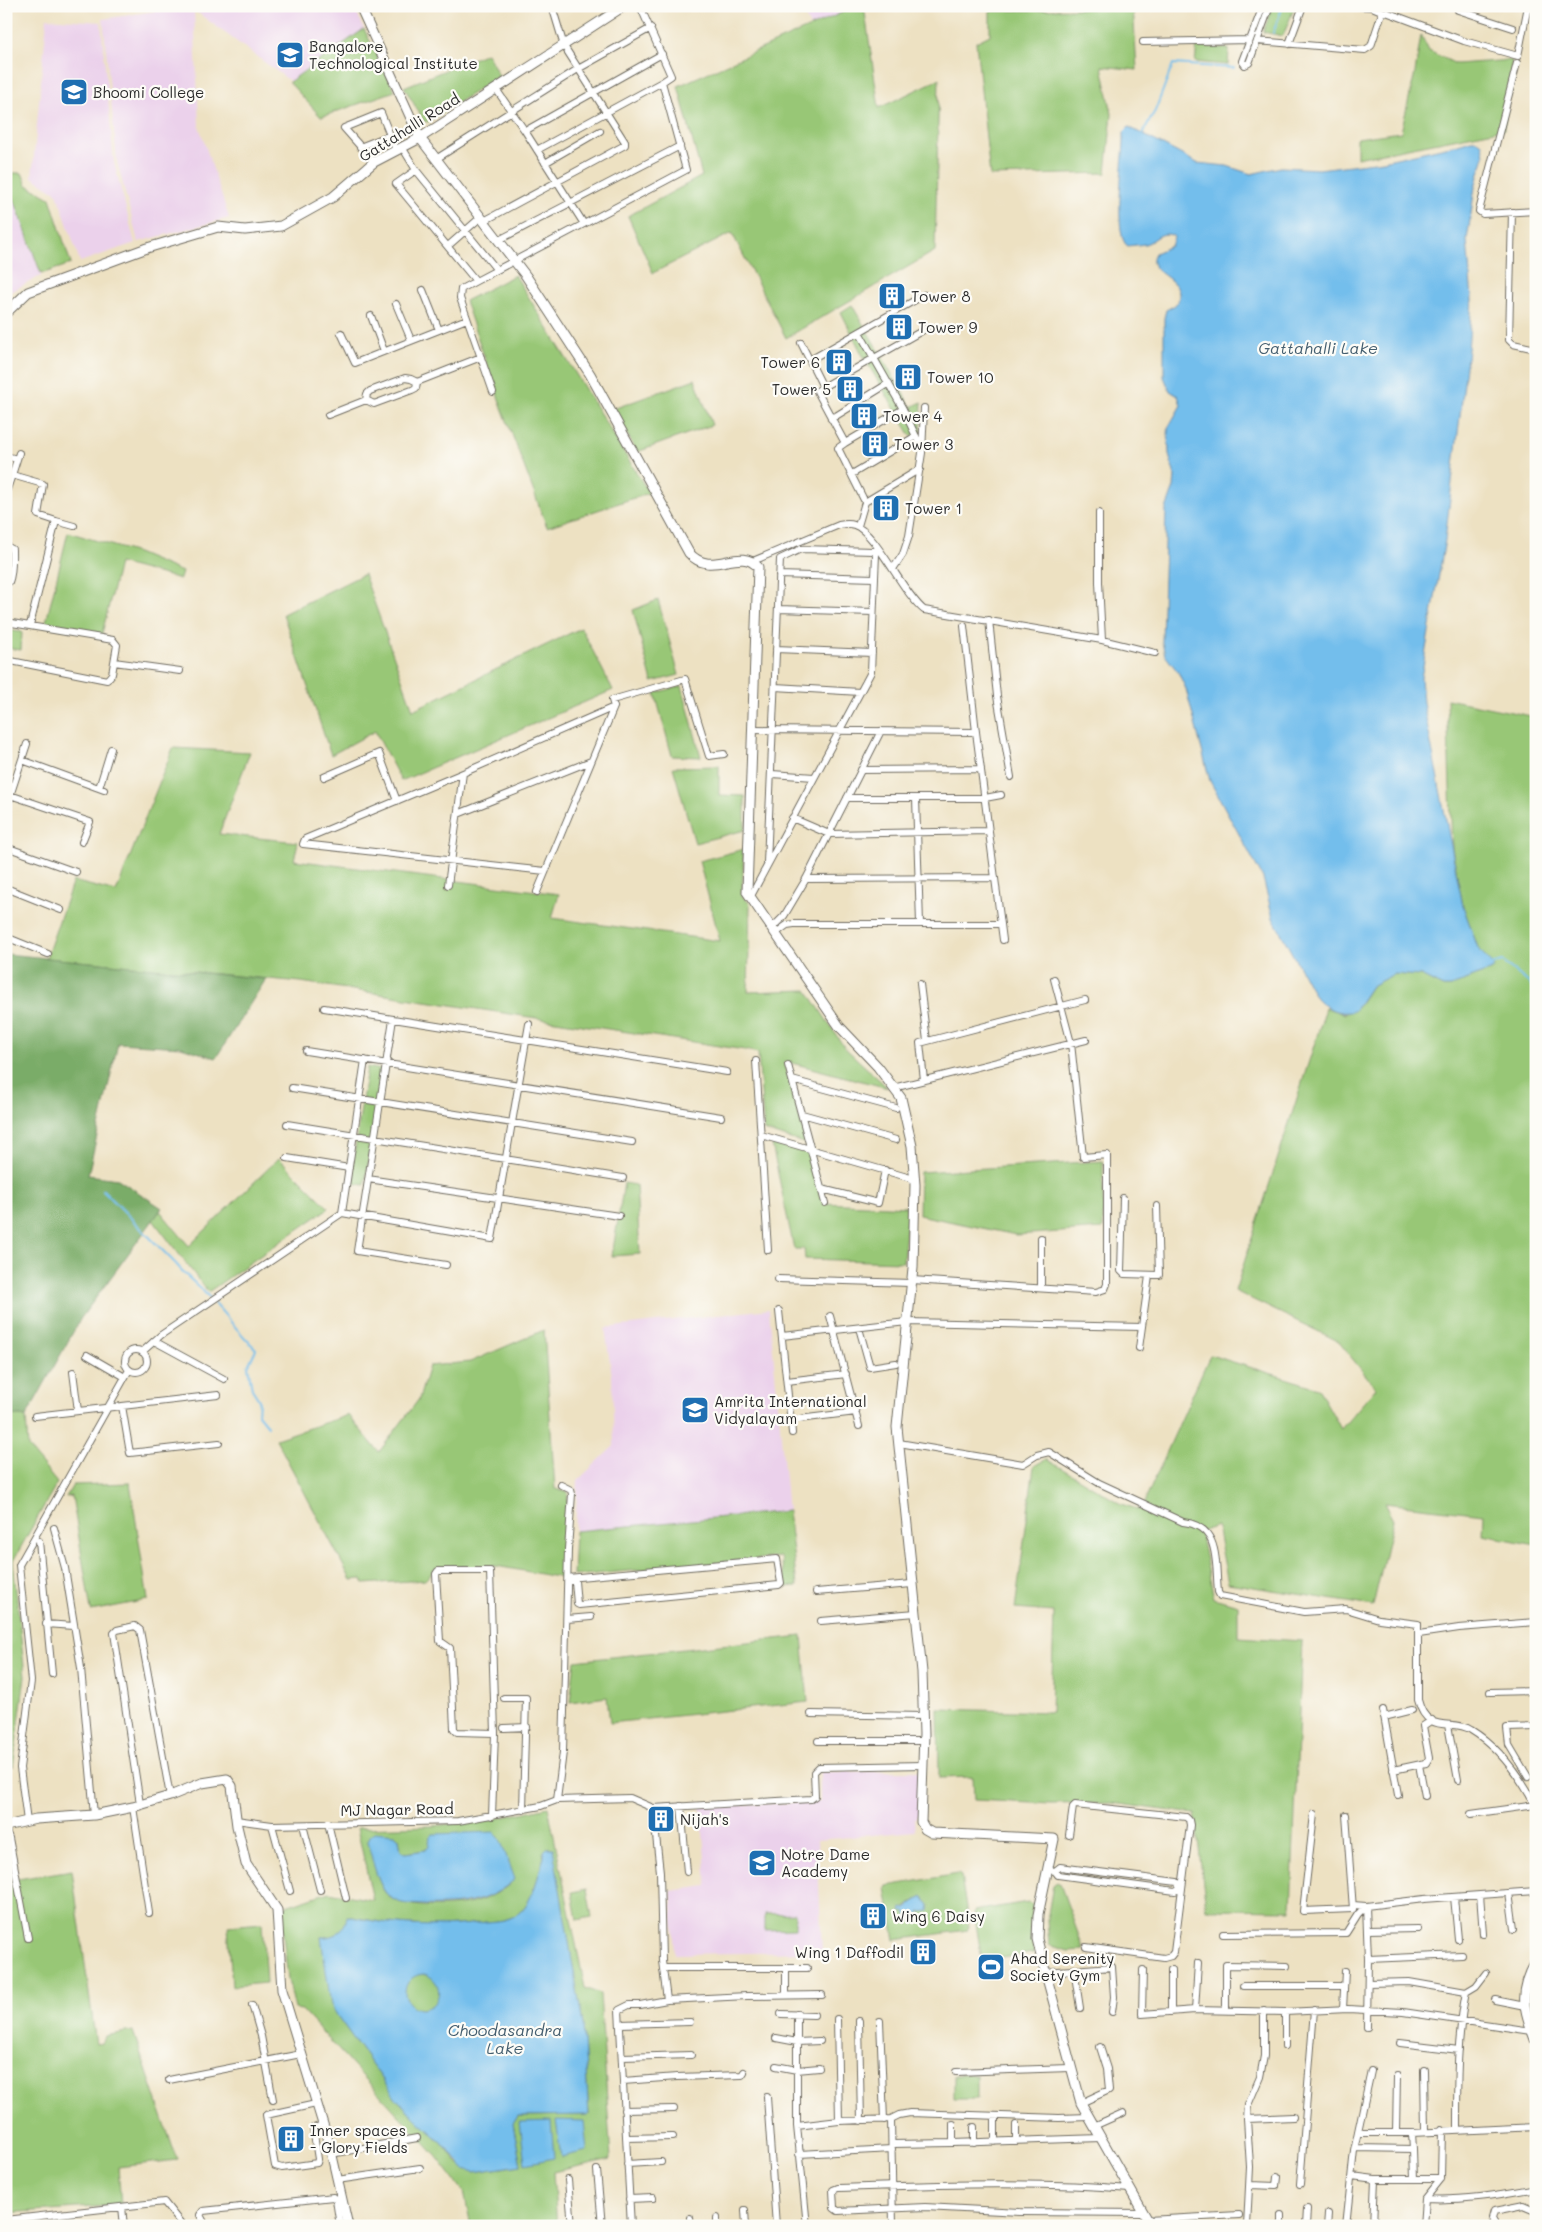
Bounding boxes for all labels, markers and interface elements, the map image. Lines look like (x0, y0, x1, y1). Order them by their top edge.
place label: Bangalore Technological Institute (309, 36, 478, 73)
school or university icon: Bangalore Technological Institute (275, 40, 305, 70)
school or university icon: Bhoomi College (59, 77, 89, 107)
place label: Bhoomi College (93, 82, 204, 102)
street label: Gattahalli Road (355, 88, 463, 166)
building icon: Tower 8 (877, 281, 907, 311)
place label: Tower 8 (911, 286, 971, 306)
building icon: Tower 9 (884, 312, 914, 342)
place label: Tower 9 (918, 317, 978, 337)
water label: Gattahalli Lake (1258, 337, 1378, 358)
building icon: Tower 6 (824, 347, 854, 377)
place label: Tower 6 (760, 352, 820, 372)
building icon: Tower 10 (893, 362, 923, 392)
place label: Tower 10 (927, 367, 993, 387)
building icon: Tower 5 (835, 374, 865, 404)
place label: Tower 5 (772, 379, 831, 399)
building icon: Tower 4 (849, 401, 879, 431)
place label: Tower 4 (883, 406, 943, 426)
building icon: Tower 3 (860, 429, 890, 459)
place label: Tower 3 (894, 434, 954, 454)
building icon: Tower 1 (871, 493, 901, 523)
place label: Tower 1 (905, 498, 962, 518)
place label: Amrita International Vidyalayam (714, 1391, 867, 1428)
school or university icon: Amrita International Vidyalayam (680, 1395, 710, 1425)
street label: MJ Nagar Road (340, 1798, 454, 1820)
building icon: Nijah's (646, 1804, 676, 1834)
place label: Nijah's (680, 1809, 729, 1829)
place label: Notre Dame Academy (781, 1844, 870, 1881)
school or university icon: Notre Dame Academy (747, 1848, 777, 1878)
building icon: Wing 6 Daisy (858, 1901, 888, 1931)
place label: Wing 6 Daisy (892, 1906, 985, 1926)
building icon: Wing 1 Daffodil (908, 1937, 938, 1967)
place label: Wing 1 Daffodil (795, 1942, 904, 1962)
place label: Ahad Serenity Society Gym (1010, 1948, 1115, 1985)
sports icon: Ahad Serenity Society Gym (976, 1952, 1006, 1982)
water label: Choodasandra Lake (448, 2019, 562, 2058)
place label: Inner spaces - Glory Fields (310, 2120, 408, 2157)
building icon: Inner spaces - Glory Fields (276, 2124, 306, 2154)

